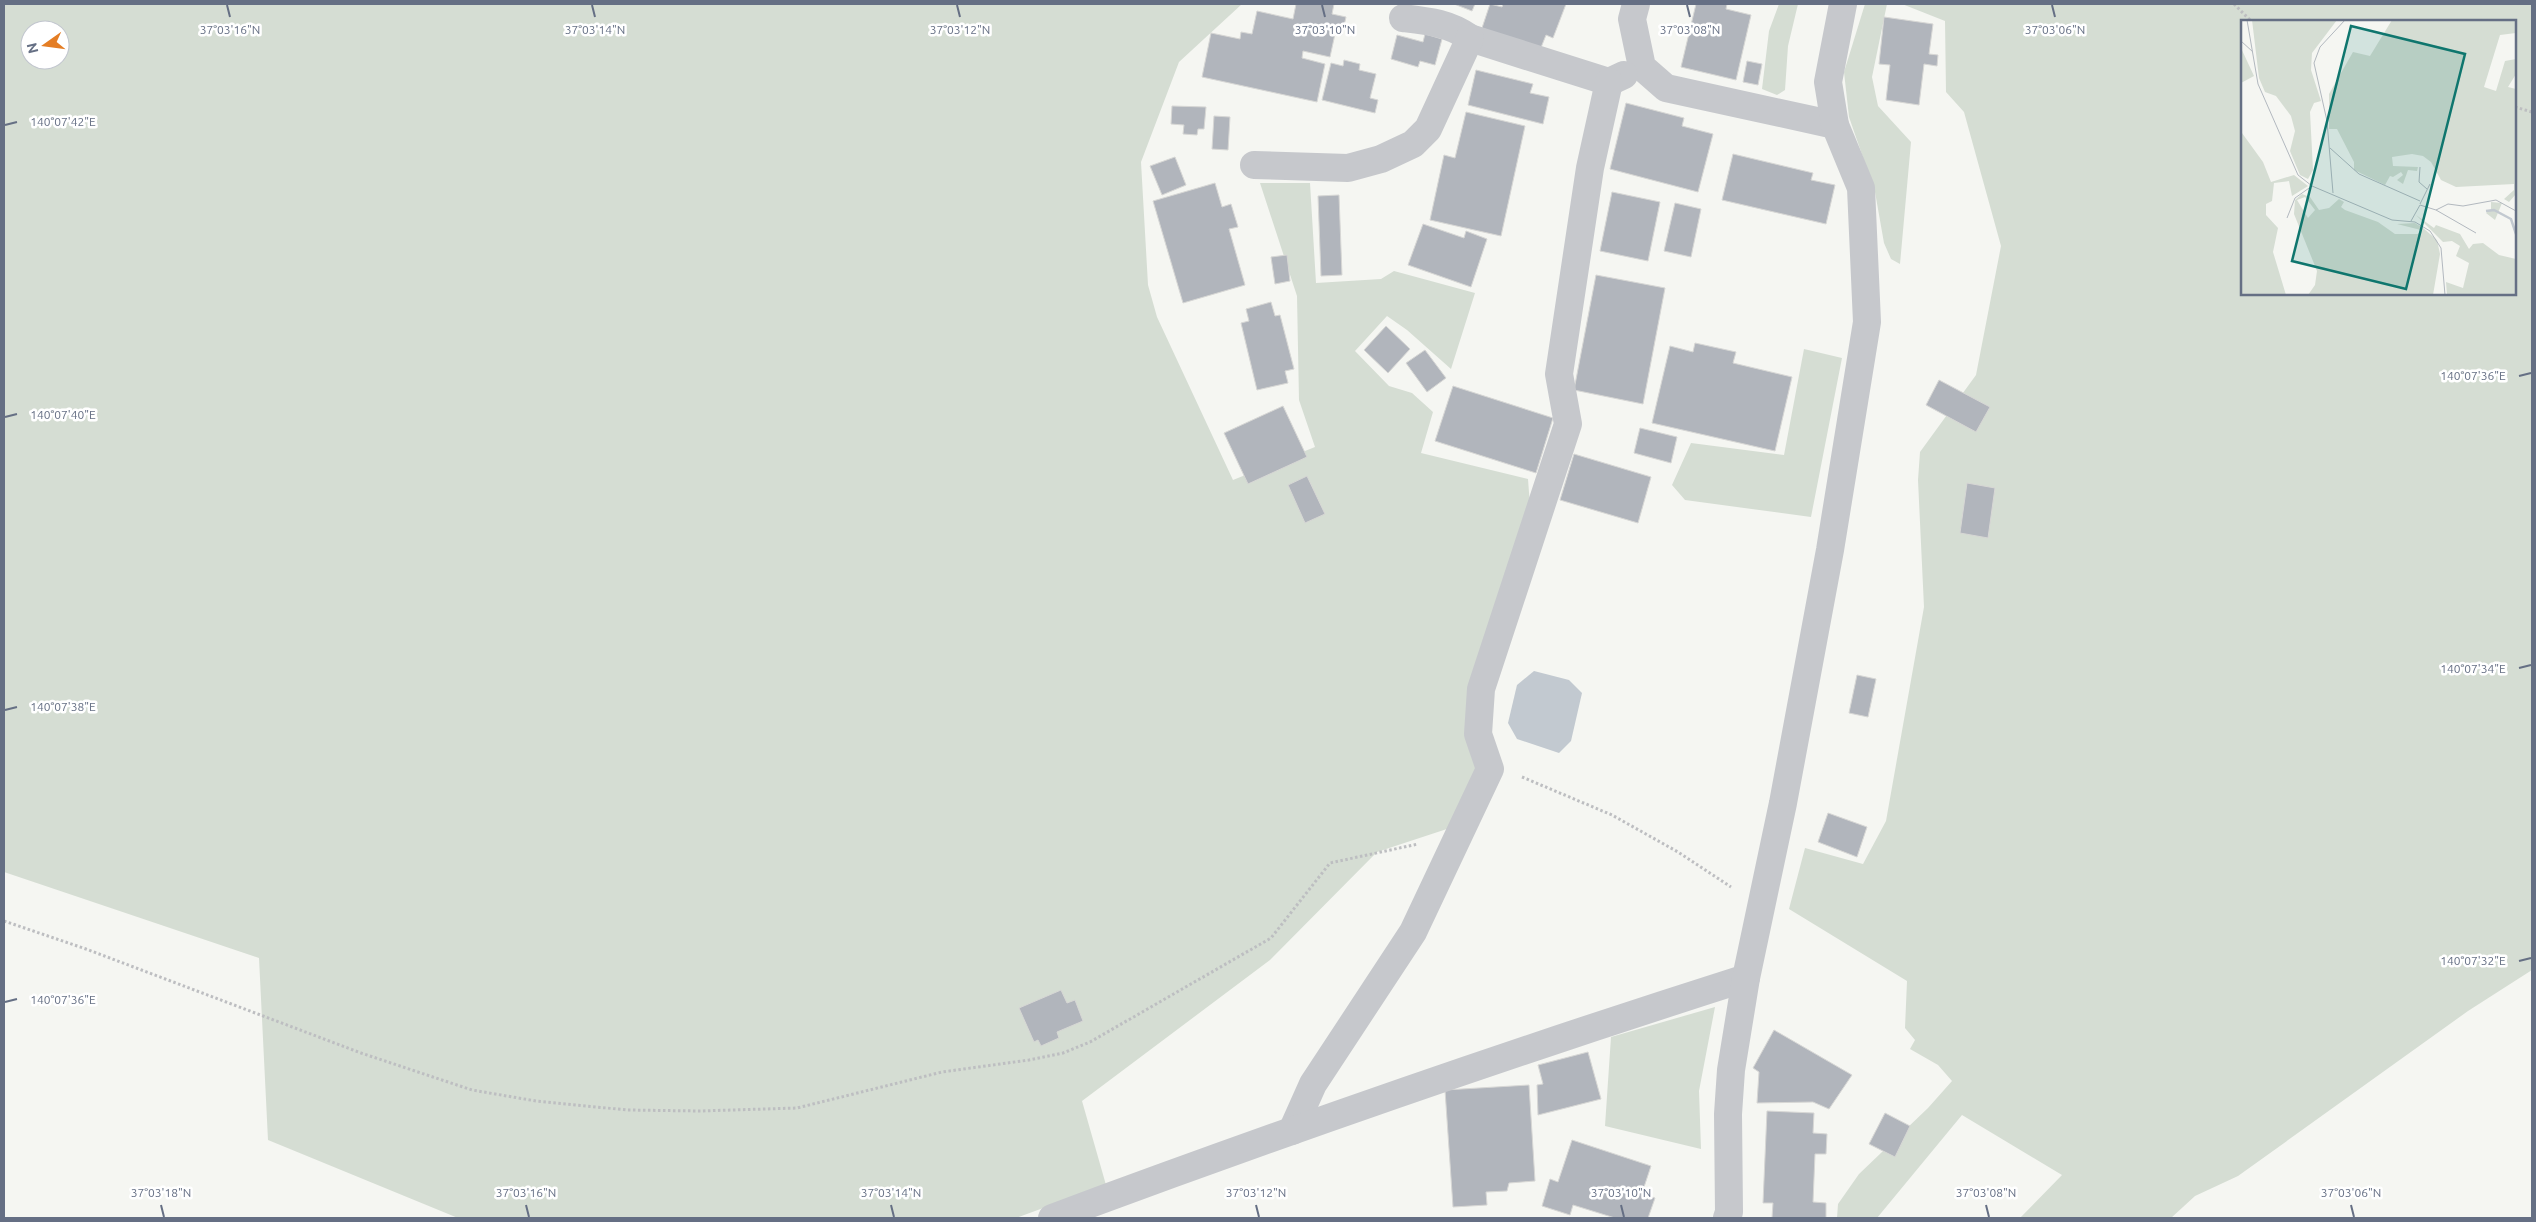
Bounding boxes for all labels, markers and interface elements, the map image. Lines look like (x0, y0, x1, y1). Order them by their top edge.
north arrow (20, 20, 70, 70)
inset map (2241, 20, 2516, 295)
text: 37°03'16"N (200, 23, 260, 36)
text: 37°03'14"N (565, 23, 625, 36)
text: 37°03'12"N (930, 23, 990, 36)
text: 37°03'10"N (1295, 23, 1355, 36)
text: 37°03'08"N (1660, 23, 1720, 36)
text: 37°03'06"N (2025, 23, 2085, 36)
text: N (23, 41, 41, 55)
text: 140°07'42"E (30, 115, 96, 128)
text: 140°07'36"E (2440, 369, 2506, 382)
text: 140°07'40"E (30, 408, 96, 421)
text: 140°07'34"E (2440, 662, 2506, 675)
text: 140°07'38"E (30, 700, 96, 713)
text: 140°07'32"E (2440, 954, 2506, 967)
text: 140°07'36"E (30, 993, 96, 1006)
text: 37°03'18"N (131, 1186, 191, 1199)
text: 37°03'16"N (496, 1186, 556, 1199)
text: 37°03'14"N (861, 1186, 921, 1199)
text: 37°03'12"N (1226, 1186, 1286, 1199)
text: 37°03'10"N (1591, 1186, 1651, 1199)
text: 37°03'08"N (1956, 1186, 2016, 1199)
text: 37°03'06"N (2321, 1186, 2381, 1199)

